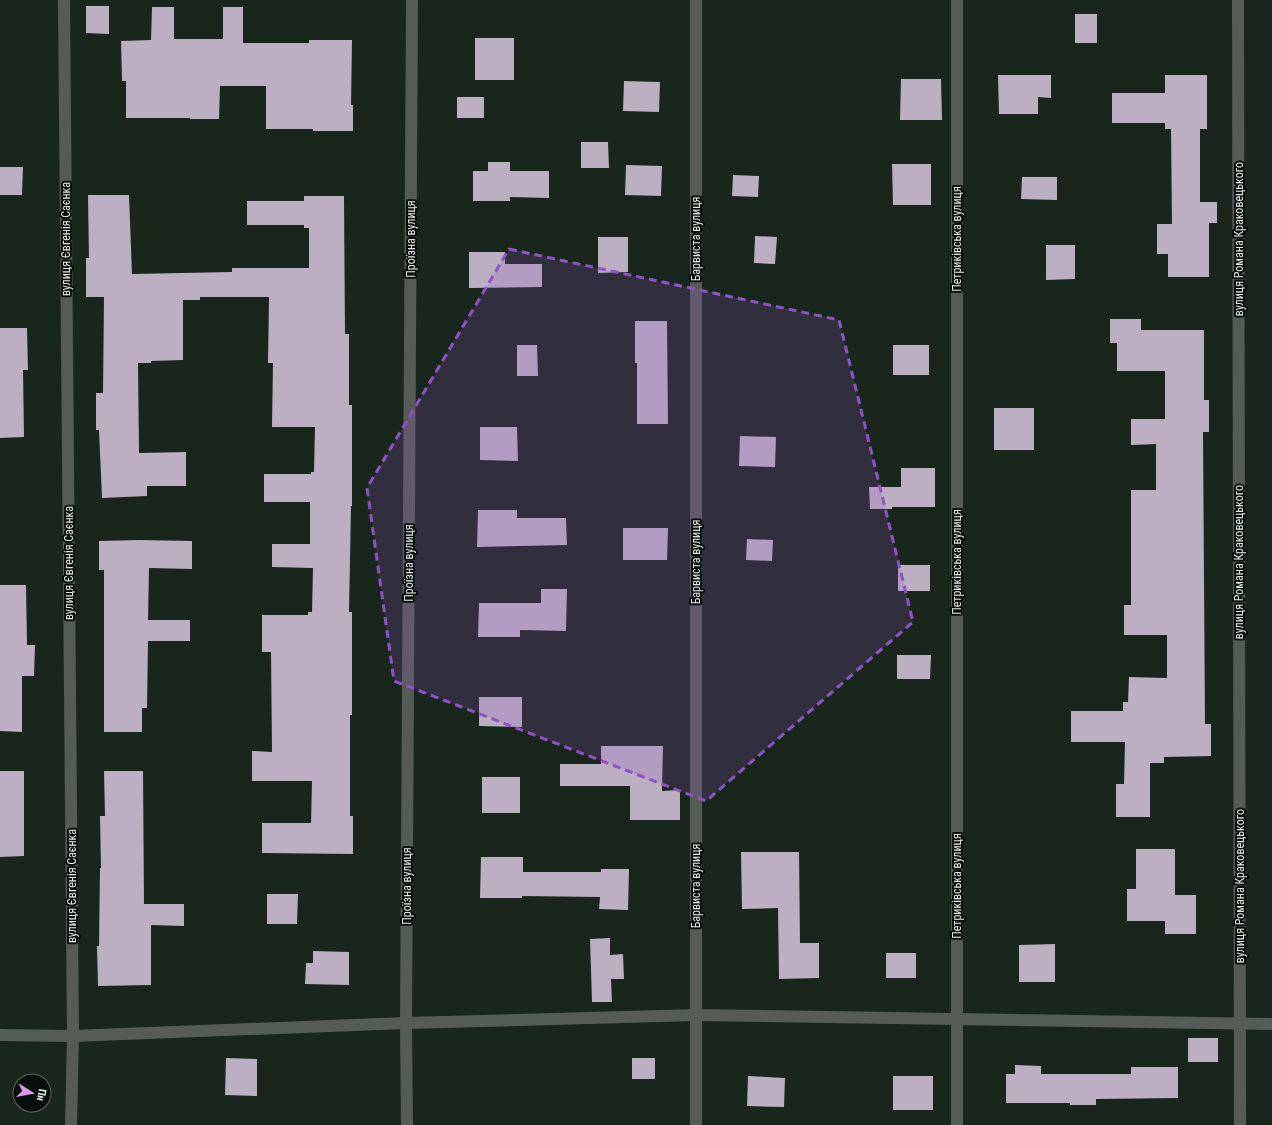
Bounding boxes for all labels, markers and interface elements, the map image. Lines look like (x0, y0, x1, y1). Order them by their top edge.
street label: вулиця Романа Краковецького (1232, 162, 1246, 316)
street label: вулиця Євгенія Саєнка (59, 182, 73, 296)
street label: Петриківська вулиця (950, 186, 964, 292)
street label: Барвиста вулиця (689, 197, 703, 281)
street label: Проїзна вулиця (404, 200, 418, 278)
street label: вулиця Романа Краковецького (1232, 485, 1246, 639)
street label: вулиця Євгенія Саєнка (62, 506, 76, 620)
street label: Петриківська вулиця (950, 509, 964, 615)
street label: Барвиста вулиця (689, 520, 703, 604)
street label: Проїзна вулиця (402, 524, 416, 602)
street label: вулиця Романа Краковецького (1233, 809, 1247, 963)
street label: вулиця Євгенія Саєнка (65, 829, 79, 943)
street label: Петриківська вулиця (950, 833, 964, 939)
street label: Барвиста вулиця (689, 844, 703, 928)
street label: Проїзна вулиця (400, 847, 414, 925)
north arrow (12, 1073, 52, 1113)
text: Пн (34, 1088, 49, 1102)

